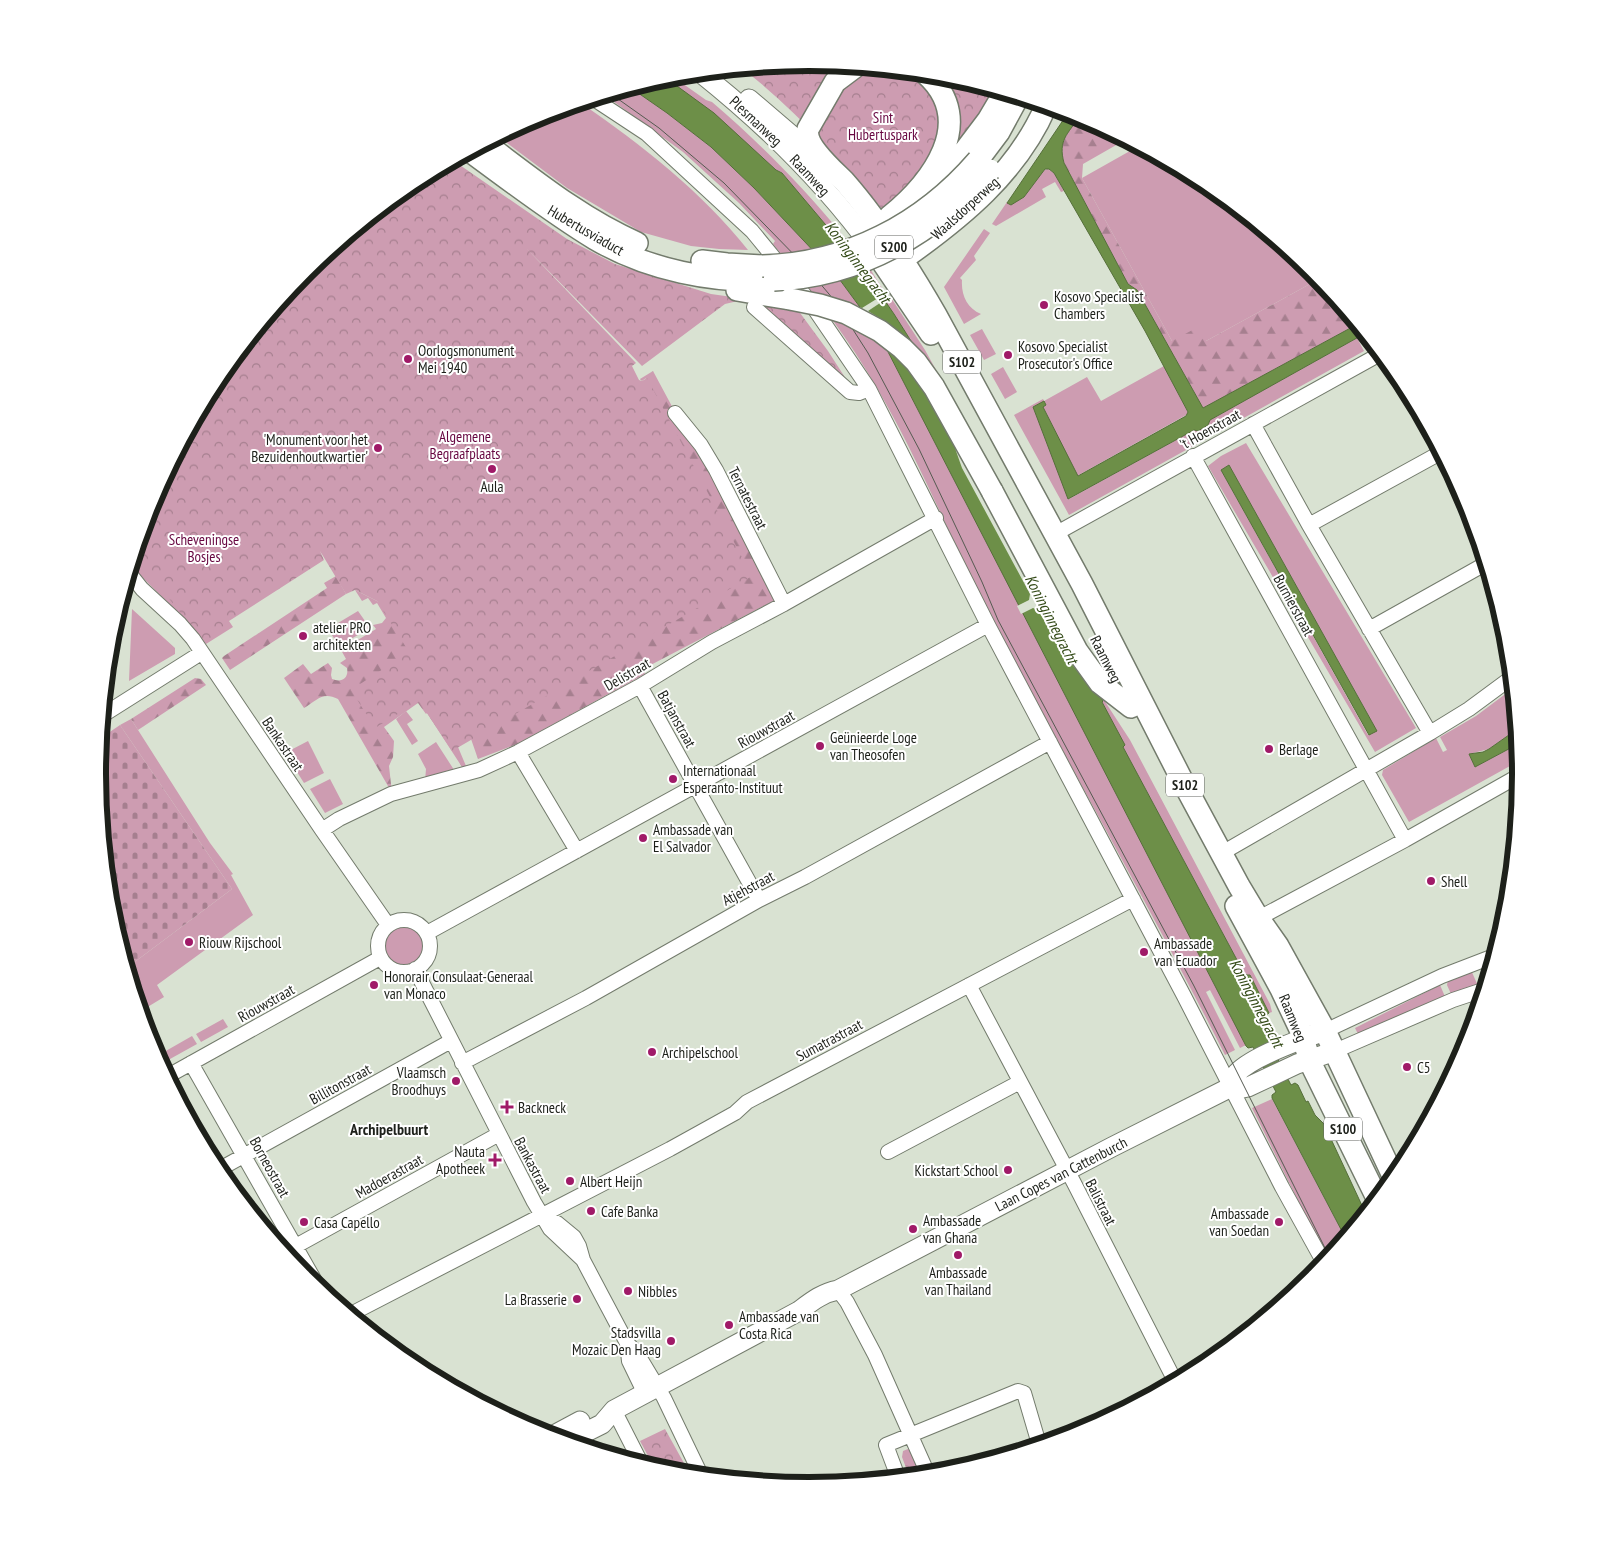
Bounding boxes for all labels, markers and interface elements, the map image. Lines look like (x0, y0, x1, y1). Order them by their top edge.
street label: Plesmanweg (726, 92, 786, 150)
park label: Sint Hubertuspark (848, 108, 918, 144)
street label: Raamweg (786, 150, 834, 200)
street label: Waalsdorperweg (927, 172, 1003, 244)
street label: Hubertusviaduct (544, 201, 628, 259)
water label: Koninginnegracht (821, 217, 896, 308)
road number: S200 (875, 236, 913, 258)
place label: Kosovo Specialist Chambers (1054, 287, 1144, 323)
marker: Kosovo Specialist Chambers (1038, 299, 1050, 311)
place label: Kosovo Specialist Prosecutor's Office (1018, 337, 1113, 373)
place label: Oorlogsmonument Mei 1940 (418, 341, 514, 377)
marker: Kosovo Specialist Prosecutor's Office (1002, 349, 1014, 361)
road number: S102 (943, 351, 981, 374)
marker: Oorlogsmonument Mei 1940 (402, 353, 414, 365)
street label: 't Hoenstraat (1176, 405, 1244, 453)
park label: Algemene Begraafplaats (430, 427, 500, 463)
place label: 'Monument voor het Bezuidenhoutkwartier' (251, 430, 368, 466)
marker: 'Monument voor het Bezuidenhoutkwartier' (372, 442, 384, 454)
marker: Aula (486, 463, 498, 475)
street label: Ternatestraat (724, 464, 772, 532)
place label: Aula (480, 477, 504, 496)
park label: Scheveningse Bosjes (169, 530, 239, 566)
water label: Koninginnegracht (1021, 571, 1084, 668)
street label: Burnierstraat (1269, 571, 1319, 639)
place label: atelier PRO architekten (313, 618, 371, 654)
marker: atelier PRO architekten (297, 630, 309, 642)
street label: Raamweg (1086, 632, 1126, 686)
street label: Delistraat (600, 653, 654, 695)
street label: Batjanstraat (654, 687, 700, 751)
street label: Riouwstraat (734, 706, 798, 752)
street label: Bankastraat (258, 713, 308, 775)
place label: Geünieerde Loge van Theosofen (830, 728, 917, 764)
marker: Geünieerde Loge van Theosofen (814, 740, 826, 752)
place label: Berlage (1279, 740, 1319, 759)
marker: Berlage (1263, 743, 1275, 755)
place label: Internationaal Esperanto-Instituut (683, 761, 783, 797)
marker: Internationaal Esperanto-Instituut (667, 773, 679, 785)
road number: S102 (1166, 774, 1204, 796)
place label: Ambassade van El Salvador (653, 820, 733, 856)
marker: Ambassade van El Salvador (637, 832, 649, 844)
street label: Atjehstraat (719, 866, 777, 910)
place label: Shell (1441, 872, 1468, 891)
marker: Shell (1425, 875, 1437, 887)
place label: Riouw Rijschool (199, 933, 282, 952)
place label: Ambassade van Ecuador (1154, 934, 1218, 970)
marker: Riouw Rijschool (183, 936, 195, 948)
marker: Ambassade van Ecuador (1138, 946, 1150, 958)
water label: Koninginnegracht (1225, 955, 1289, 1052)
place label: Honorair Consulaat-Generaal van Monaco (384, 967, 533, 1003)
marker: Honorair Consulaat-Generaal van Monaco (368, 979, 380, 991)
street label: Riouwstraat (234, 980, 298, 1026)
street label: Raamweg (1275, 991, 1311, 1045)
street label: Sumatrastraat (793, 1015, 865, 1065)
place label: Archipelschool (662, 1043, 739, 1062)
marker: Archipelschool (646, 1046, 658, 1058)
place label: C5 (1417, 1058, 1431, 1077)
street label: Billitonstraat (306, 1059, 374, 1109)
marker: C5 (1401, 1061, 1413, 1073)
place label: Vlaamsch Broodhuys (392, 1063, 446, 1099)
marker: Vlaamsch Broodhuys (450, 1075, 462, 1087)
place label: Backneck (518, 1098, 566, 1117)
marker: Backneck (500, 1100, 514, 1114)
road number: S100 (1324, 1118, 1362, 1140)
district label: Archipelbuurt (349, 1119, 428, 1139)
street label: Laan Copes van Cattenburch (992, 1132, 1130, 1216)
street label: Borneostraat (246, 1133, 294, 1201)
street label: Bankastraat (510, 1134, 556, 1196)
place label: Nauta Apotheek (436, 1142, 485, 1178)
street label: Madoerastraat (352, 1150, 426, 1202)
marker: Nauta Apotheek (489, 1154, 501, 1166)
place label: Kickstart School (914, 1161, 998, 1180)
marker: Kickstart School (1002, 1164, 1014, 1176)
place label: Albert Heijn (580, 1172, 642, 1191)
marker: Albert Heijn (564, 1175, 576, 1187)
street label: Balistraat (1081, 1176, 1121, 1228)
place label: Cafe Banka (601, 1202, 658, 1221)
place label: Ambassade van Soedan (1209, 1204, 1269, 1240)
marker: Cafe Banka (585, 1205, 597, 1217)
place label: Ambassade van Ghana (923, 1211, 981, 1247)
place label: Casa Capello (314, 1213, 380, 1232)
marker: Casa Capello (298, 1216, 310, 1228)
marker: Ambassade van Soedan (1273, 1216, 1285, 1228)
marker: Ambassade van Ghana (907, 1223, 919, 1235)
marker: Ambassade van Thailand (952, 1249, 964, 1261)
place label: Ambassade van Thailand (925, 1263, 991, 1299)
place label: Nibbles (638, 1282, 677, 1301)
marker: Nibbles (622, 1285, 634, 1297)
place label: La Brasserie (505, 1290, 567, 1309)
marker: La Brasserie (571, 1293, 583, 1305)
place label: Ambassade van Costa Rica (739, 1307, 819, 1343)
marker: Ambassade van Costa Rica (723, 1319, 735, 1331)
place label: Stadsvilla Mozaic Den Haag (572, 1323, 661, 1359)
marker: Stadsvilla Mozaic Den Haag (665, 1335, 677, 1347)

